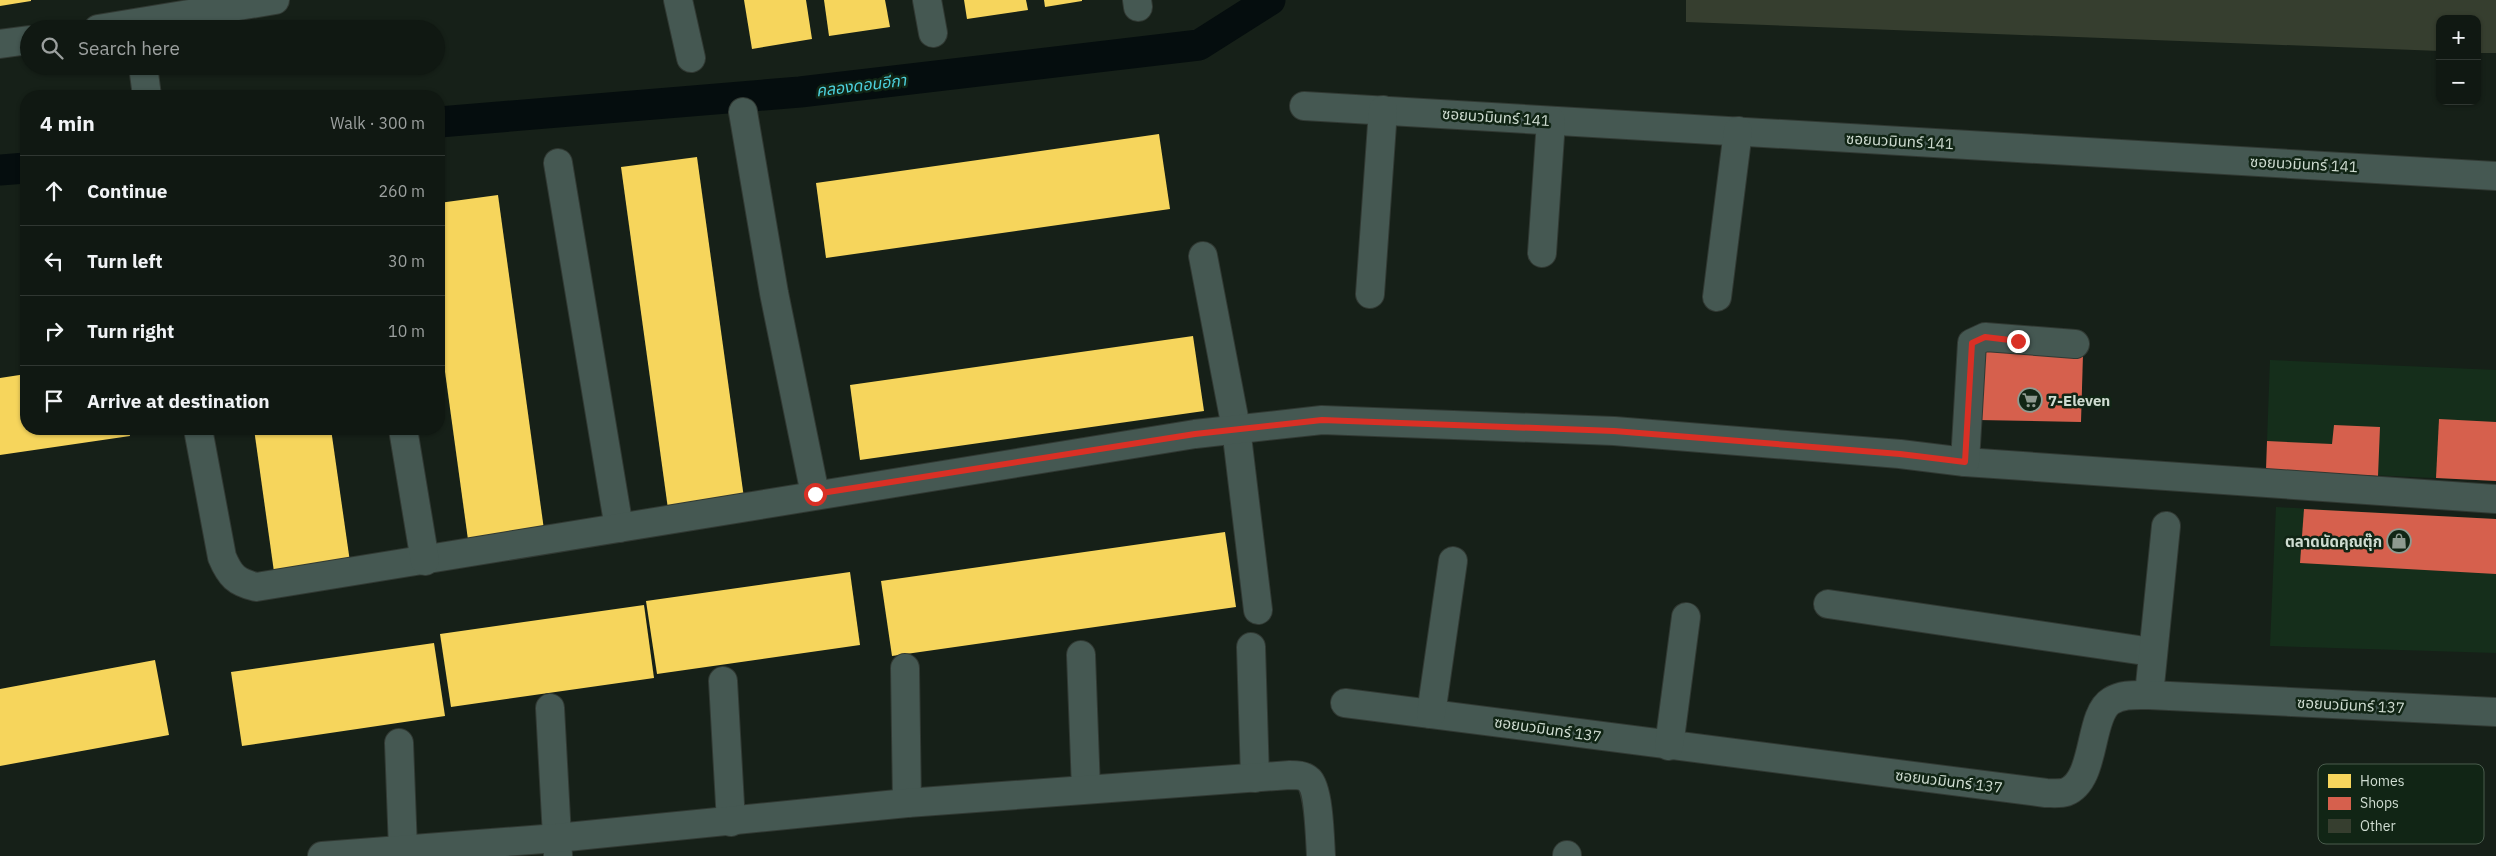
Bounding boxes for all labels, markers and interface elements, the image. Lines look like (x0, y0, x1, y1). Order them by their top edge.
map controls (2436, 15, 2481, 105)
button: + (2436, 15, 2481, 60)
search box (20, 20, 445, 75)
icon: search (38, 34, 66, 62)
text: Search here (78, 36, 180, 60)
button: − (2436, 60, 2481, 105)
water label: คลองดอนอีกา (815, 69, 909, 100)
street label: ซอยนวมินทร์ 141 (1442, 104, 1550, 130)
text: 4 min (40, 109, 95, 137)
text: Walk · 300 m (330, 113, 425, 133)
street label: ซอยนวมินทร์ 141 (1846, 129, 1954, 153)
street label: ซอยนวมินทร์ 141 (2250, 152, 2358, 176)
icon: ahead (40, 177, 68, 205)
text: Continue (87, 179, 167, 203)
text: 260 m (378, 181, 425, 201)
icon: left (40, 247, 68, 275)
text: Turn left (87, 249, 163, 273)
text: 30 m (388, 251, 425, 271)
icon: right (40, 317, 68, 345)
text: Turn right (87, 319, 174, 343)
text: 10 m (388, 321, 425, 341)
route end (2007, 330, 2030, 353)
icon: arrive (40, 387, 68, 415)
supermarket icon: 7-Eleven (2017, 387, 2043, 413)
text: Arrive at destination (87, 389, 270, 413)
place label: 7-Eleven (2048, 391, 2110, 410)
route start (804, 483, 827, 506)
shop icon: ตลาดนัดคุณตุ๊ก (2386, 528, 2412, 554)
place label: ตลาดนัดคุณตุ๊ก (2285, 532, 2382, 551)
street label: ซอยนวมินทร์ 137 (2297, 693, 2405, 717)
street label: ซอยนวมินทร์ 137 (1493, 712, 1603, 746)
legend (2318, 764, 2484, 844)
street label: ซอยนวมินทร์ 137 (1894, 765, 2004, 797)
text: Homes (2360, 772, 2405, 790)
text: Shops (2360, 794, 2399, 812)
text: Other (2360, 817, 2396, 835)

